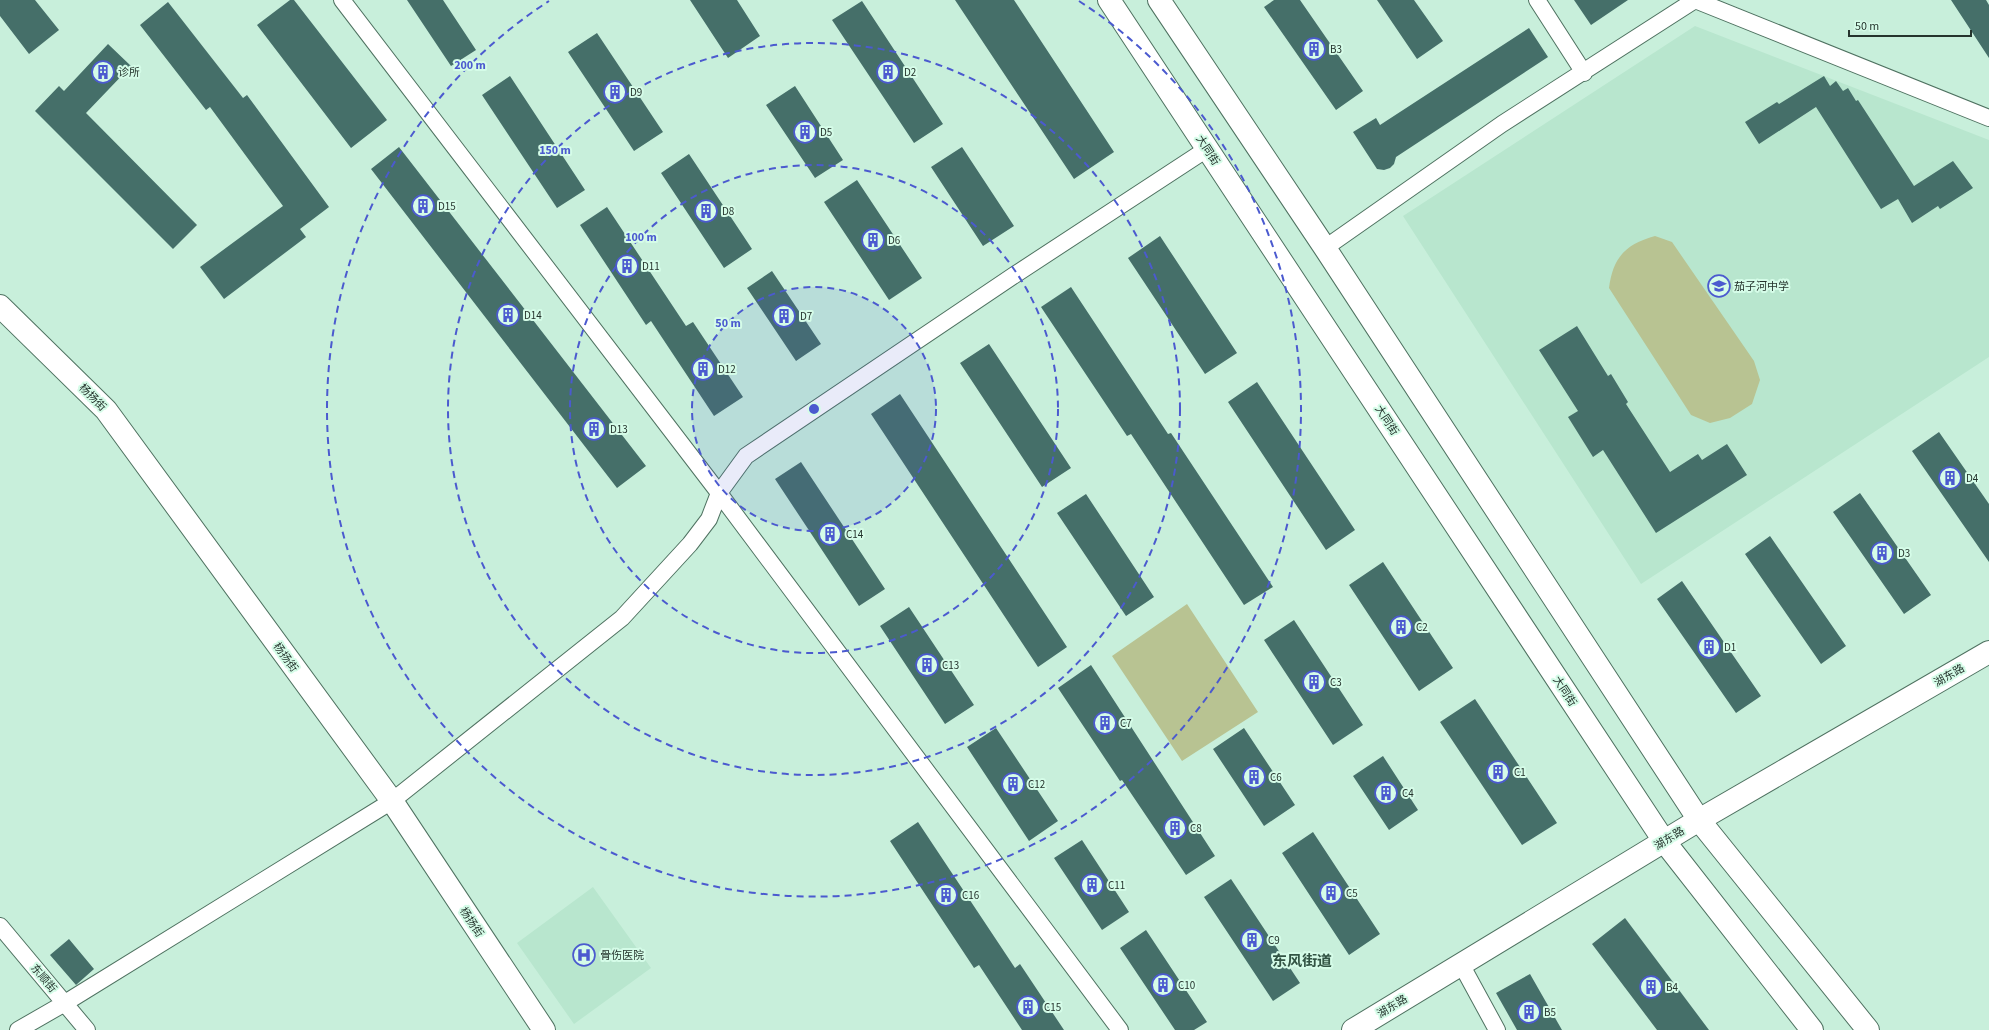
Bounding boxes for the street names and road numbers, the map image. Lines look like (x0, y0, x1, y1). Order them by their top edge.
street label: 大同街 (1192, 132, 1223, 168)
street label: 杨扬街 (76, 380, 110, 414)
street label: 大同街 (1371, 402, 1402, 438)
street label: 杨扬街 (270, 640, 301, 675)
street label: 湖东路 (1931, 661, 1967, 690)
street label: 大同街 (1549, 673, 1580, 709)
street label: 湖东路 (1651, 824, 1687, 853)
street label: 杨扬街 (456, 904, 487, 940)
street label: 东顺街 (27, 961, 60, 996)
street label: 湖东路 (1374, 992, 1410, 1021)

